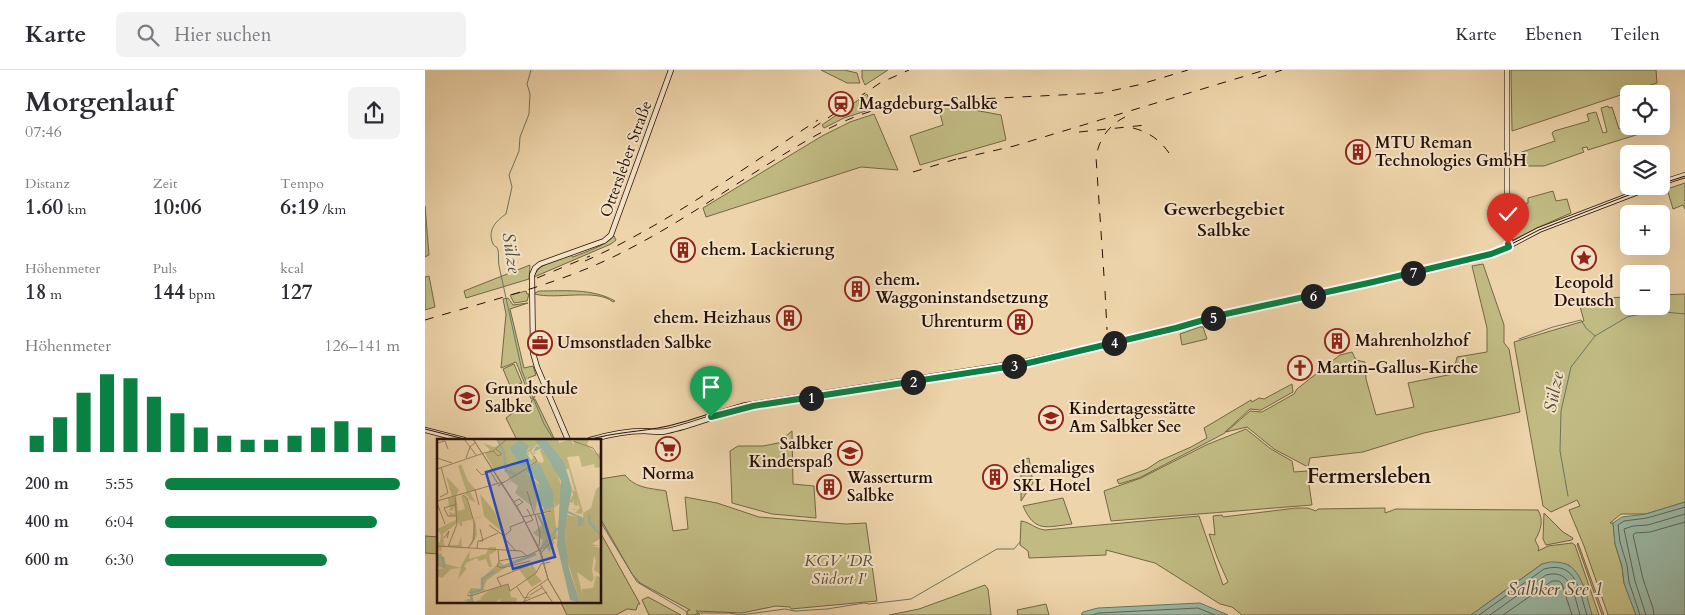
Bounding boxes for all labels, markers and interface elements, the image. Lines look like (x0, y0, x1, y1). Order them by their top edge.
search box (116, 12, 466, 57)
text: Karte (25, 18, 86, 51)
icon: search (134, 21, 162, 49)
text: Hier suchen (174, 22, 272, 48)
text: Karte (1455, 22, 1497, 47)
text: Ebenen (1525, 22, 1583, 47)
text: Teilen (1611, 22, 1660, 47)
text: Morgenlauf (25, 83, 174, 121)
map controls (1620, 85, 1670, 315)
button: locate (1620, 85, 1670, 135)
button: share (348, 87, 400, 139)
station icon: Magdeburg-Salbke (828, 91, 854, 117)
place label: Magdeburg-Salbke (859, 93, 998, 115)
street label: Ottersleber Straße (595, 98, 657, 220)
text: 07:46 (25, 121, 62, 143)
place label: MTU Reman Technologies GmbH (1375, 132, 1527, 172)
building icon: MTU Reman Technologies GmbH (1345, 139, 1371, 165)
button: layers (1620, 145, 1670, 195)
text: Distanz (25, 174, 70, 193)
text: Zeit (153, 174, 177, 193)
text: Tempo (280, 174, 324, 193)
text: 1.60 (25, 193, 63, 222)
text: 10:06 (153, 193, 202, 222)
text: 6:19 (280, 193, 319, 222)
pin (1487, 193, 1529, 244)
district label: Gewerbegebiet Salbke (1163, 197, 1285, 243)
text: km (63, 200, 86, 219)
text: /km (319, 200, 346, 219)
icon: check (1494, 200, 1522, 228)
button: + (1620, 205, 1670, 255)
water label: Sülze (495, 231, 527, 276)
building icon: ehem. Lackierung (670, 237, 696, 263)
place label: ehem. Lackierung (701, 239, 835, 261)
place icon: Leopold Deutsch (1571, 245, 1597, 271)
text: Höhenmeter (25, 259, 100, 278)
text: Puls (153, 259, 177, 278)
text: kcal (280, 259, 304, 278)
pin: 7 (1401, 260, 1425, 286)
text: 7 (1410, 264, 1417, 283)
button: − (1620, 265, 1670, 315)
place label: ehem. Waggoninstandsetzung (874, 269, 1049, 309)
place label: Leopold Deutsch (1554, 272, 1614, 312)
building icon: ehem. Waggoninstandsetzung (844, 276, 870, 302)
text: 18 (25, 278, 47, 307)
text: 144 (153, 278, 185, 307)
text: 127 (280, 278, 313, 307)
pin: 6 (1301, 284, 1325, 308)
text: m (47, 285, 62, 304)
text: bpm (185, 285, 216, 304)
text: 6 (1310, 287, 1317, 306)
building icon: ehem. Heizhaus (776, 305, 802, 331)
pin: 5 (1201, 306, 1225, 330)
place label: ehem. Heizhaus (653, 307, 771, 329)
building icon: Uhrenturm (1007, 309, 1033, 335)
text: 5 (1210, 309, 1217, 328)
place label: Uhrenturm (921, 311, 1003, 333)
building icon: Mahrenholzhof (1324, 328, 1350, 354)
office icon: Umsonstladen Salbke (527, 330, 553, 356)
pin: 4 (1101, 330, 1127, 356)
place label: Mahrenholzhof (1355, 330, 1471, 352)
place label: Umsonstladen Salbke (557, 332, 712, 354)
text: 4 (1111, 334, 1118, 353)
text: Höhenmeter (25, 335, 111, 357)
text: 126–141 m (324, 335, 400, 357)
pin: 3 (1001, 354, 1027, 378)
church icon: Martin-Gallus-Kirche (1287, 355, 1313, 381)
text: 3 (1011, 357, 1018, 376)
place label: Martin-Gallus-Kirche (1317, 357, 1479, 379)
pin (690, 366, 732, 417)
water label: Sülze (1538, 368, 1570, 415)
pin: 2 (901, 370, 925, 394)
icon: arrive (697, 373, 725, 401)
text: 2 (910, 373, 917, 392)
place label: Grundschule Salbke (485, 378, 578, 418)
school or university icon: Grundschule Salbke (454, 385, 480, 411)
pin: 1 (799, 386, 823, 410)
text: 1 (808, 389, 815, 408)
place label: Kindertagesstätte Am Salbker See (1069, 398, 1196, 438)
school or university icon: Kindertagesstätte Am Salbker See (1038, 405, 1064, 431)
place label: Salbker Kinderspaß (749, 433, 834, 473)
supermarket icon: Norma (655, 436, 681, 462)
inset map (437, 439, 601, 602)
school or university icon: Salbker Kinderspaß (837, 440, 863, 466)
place label: ehemaliges SKL Hotel (1013, 457, 1095, 497)
district label: Fermersleben (1307, 462, 1432, 491)
place label: Norma (642, 463, 694, 485)
building icon: ehemaliges SKL Hotel (982, 464, 1008, 490)
place label: Wasserturm Salbke (846, 467, 933, 507)
text: 200 m (25, 473, 69, 495)
text: 5:55 (105, 473, 134, 495)
building icon: Wasserturm Salbke (816, 474, 842, 500)
text: 400 m (25, 511, 69, 533)
text: 6:04 (105, 511, 134, 533)
text: 600 m (25, 549, 69, 571)
text: 6:30 (105, 549, 134, 571)
park label: KGV 'DR Südort I' (804, 550, 874, 590)
water label: Salbker See 1 (1507, 577, 1603, 602)

